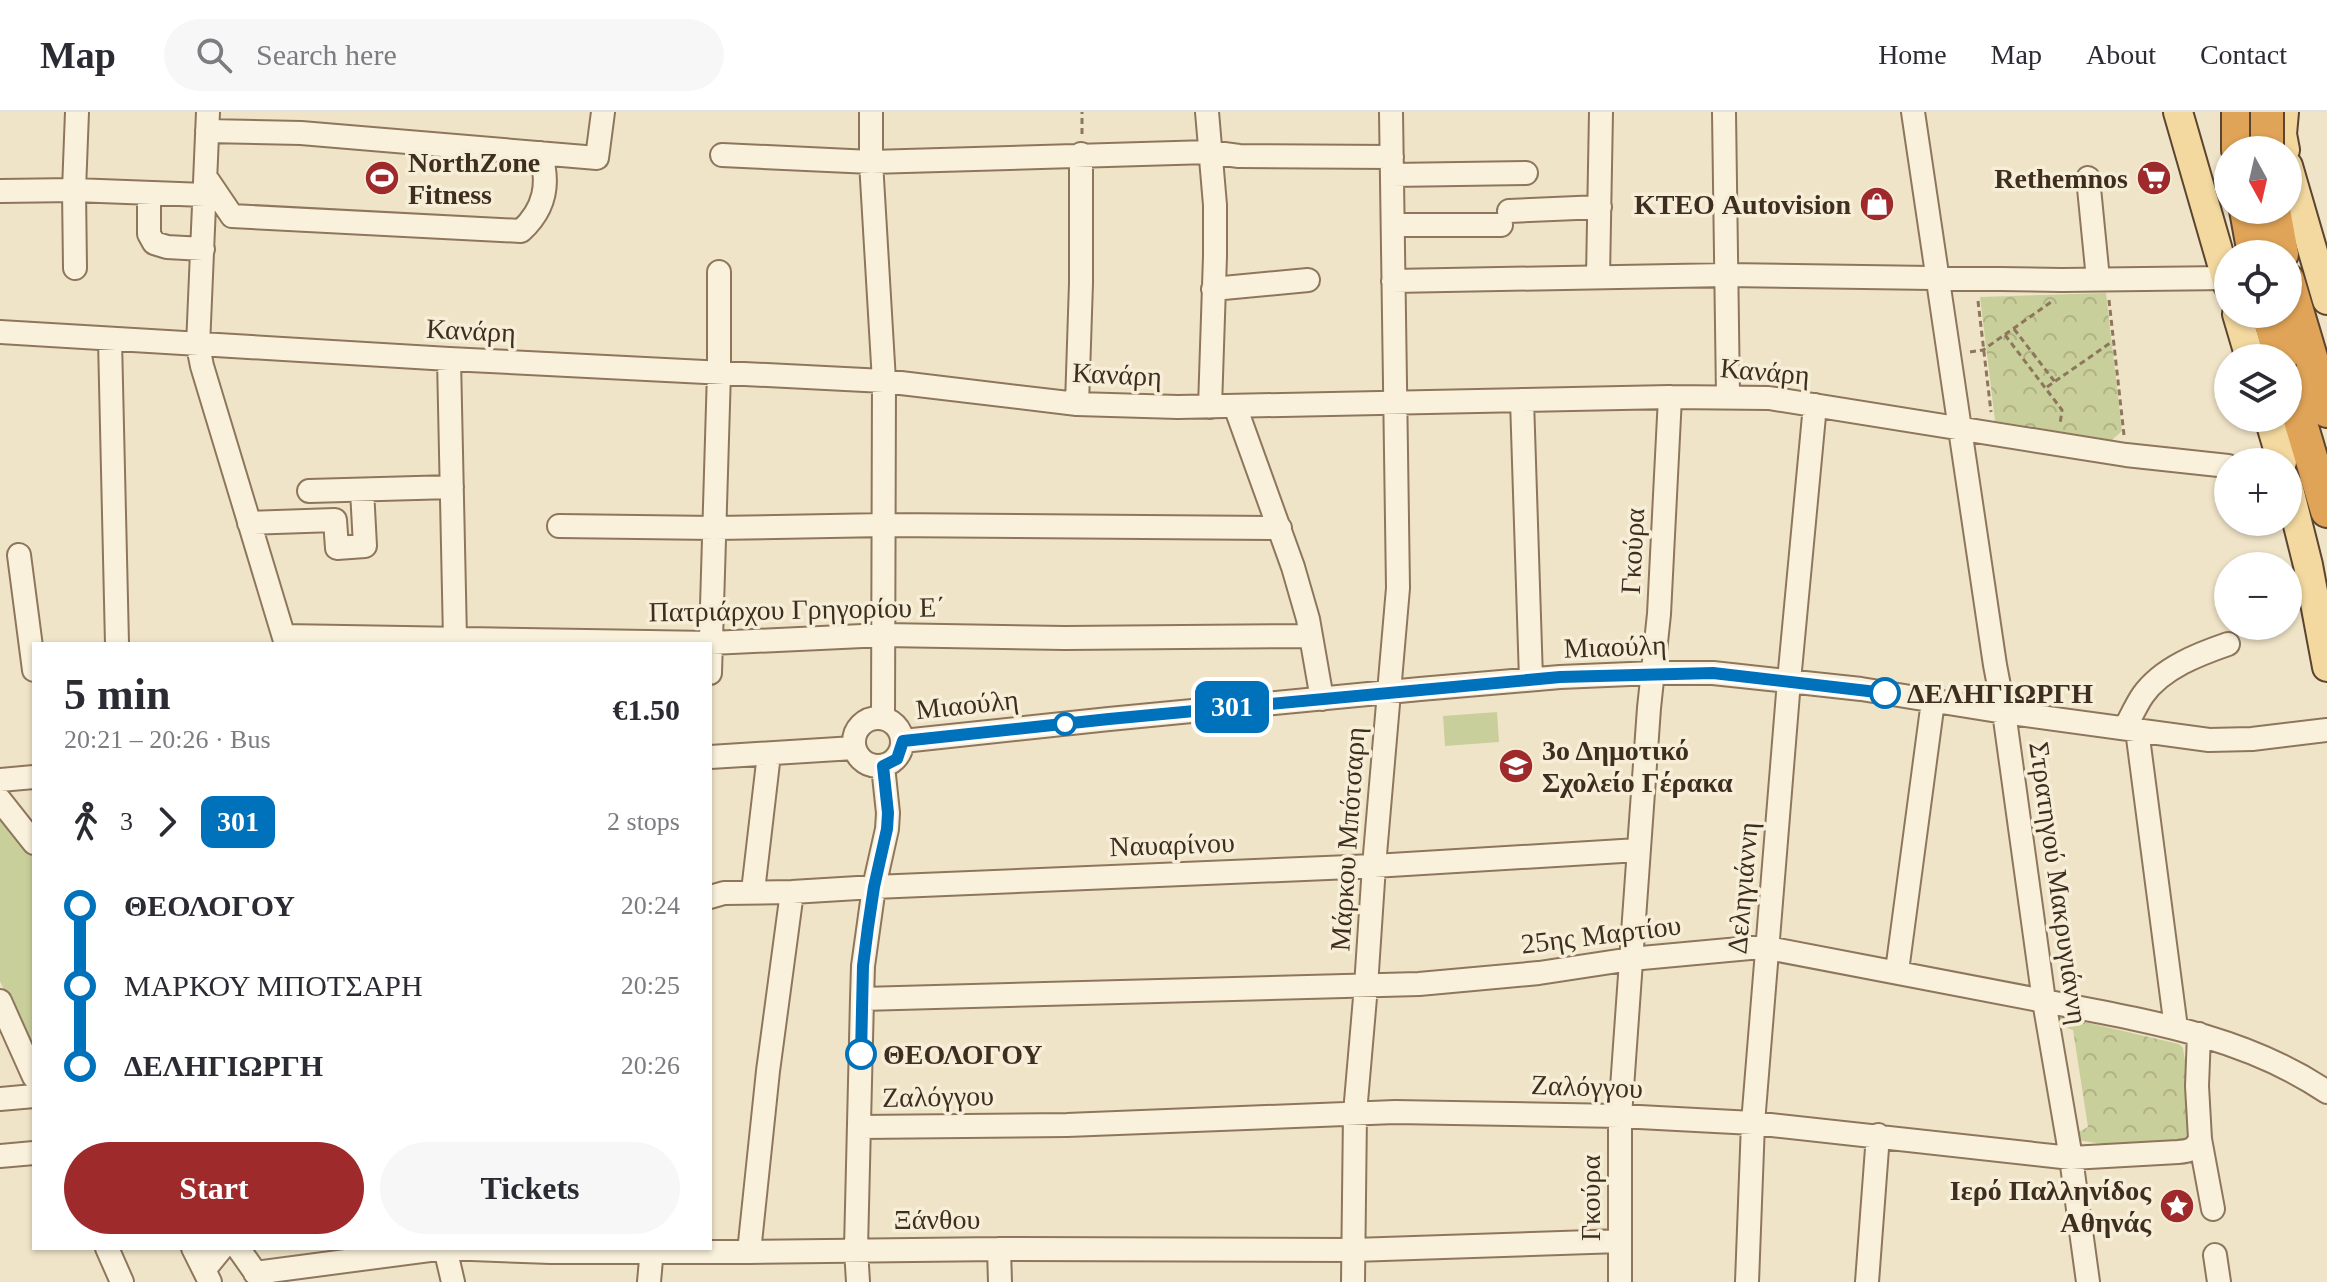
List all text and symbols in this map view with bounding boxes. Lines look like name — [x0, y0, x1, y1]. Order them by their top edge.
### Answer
search box — [164, 19, 724, 91]
icon: search — [192, 33, 236, 77]
text: Map — [40, 34, 116, 76]
text: Search here — [256, 38, 397, 71]
text: Home — [1878, 39, 1947, 70]
text: Map — [1991, 39, 2042, 70]
text: About — [2086, 39, 2156, 70]
text: Contact — [2200, 39, 2287, 70]
north arrow — [2214, 136, 2302, 224]
map controls — [2214, 136, 2302, 640]
place label: NorthZone Fitness — [408, 147, 540, 210]
sports icon: NorthZone Fitness — [363, 159, 401, 197]
supermarket icon: Rethemnos — [2135, 159, 2173, 197]
place label: Rethemnos — [1994, 163, 2128, 194]
shop icon: ΚΤΕΟ Autovision — [1858, 185, 1896, 223]
place label: ΚΤΕΟ Autovision — [1634, 189, 1851, 220]
button: locate — [2214, 240, 2302, 328]
street label: Κανάρη — [425, 313, 517, 348]
button: layers — [2214, 344, 2302, 432]
street label: Κανάρη — [1719, 352, 1811, 391]
street label: Κανάρη — [1071, 357, 1163, 392]
button: + — [2214, 448, 2302, 536]
street label: Γκούρα — [1615, 507, 1650, 595]
button: − — [2214, 552, 2302, 640]
street label: Πατριάρχου Γρηγορίου Ε΄ — [648, 591, 946, 628]
street label: Μιαούλη — [1563, 629, 1667, 664]
text: 5 min — [64, 670, 170, 719]
marker: ΔΕΛΗΓΙΩΡΓΗ — [1870, 678, 1900, 708]
place label: ΔΕΛΗΓΙΩΡΓΗ — [1907, 678, 2093, 709]
line badge: 301 — [1186, 681, 1278, 733]
street label: Μιαούλη — [914, 684, 1020, 725]
text: 301 — [1211, 691, 1253, 722]
text: €1.50 — [613, 693, 680, 726]
unlabelled marker — [1054, 713, 1076, 735]
text: 20:21 – 20:26 · Bus — [64, 725, 271, 754]
street label: Μάρκου Μπότσαρη — [1324, 726, 1371, 952]
place label: 3ο Δημοτικό Σχολείο Γέρακα — [1542, 735, 1733, 798]
street label: Στρατηγού Μακρυγιάννη — [2023, 740, 2094, 1026]
school or university icon: 3ο Δημοτικό Σχολείο Γέρακα — [1497, 747, 1535, 785]
icon: walk — [64, 800, 108, 844]
icon: forward — [145, 800, 189, 844]
text: 301 — [217, 806, 259, 837]
text: 3 — [120, 807, 133, 836]
text: 2 stops — [607, 807, 680, 836]
street label: Δεληγιάννη — [1721, 821, 1764, 955]
street label: Ναυαρίνου — [1109, 827, 1235, 862]
text: ΘΕΟΛΟΓΟΥ — [124, 889, 295, 922]
text: 20:24 — [621, 891, 680, 920]
street label: 25ης Μαρτίου — [1519, 909, 1683, 960]
text: ΜΑΡΚΟΥ ΜΠΟΤΣΑΡΗ — [124, 969, 423, 1002]
text: 20:25 — [621, 971, 680, 1000]
marker: ΘΕΟΛΟΓΟΥ — [846, 1039, 876, 1069]
place label: ΘΕΟΛΟΓΟΥ — [883, 1039, 1043, 1070]
text: ΔΕΛΗΓΙΩΡΓΗ — [124, 1049, 323, 1082]
text: 20:26 — [621, 1051, 680, 1080]
street label: Ζαλόγγου — [1530, 1069, 1643, 1104]
street label: Ζαλόγγου — [882, 1080, 994, 1113]
button: Start — [64, 1142, 364, 1234]
button: Tickets — [380, 1142, 680, 1234]
street label: Γκούρα — [1575, 1155, 1606, 1241]
place label: Ιερό Παλληνίδος Αθηνάς — [1950, 1175, 2152, 1238]
place icon: Ιερό Παλληνίδος Αθηνάς — [2158, 1187, 2196, 1225]
street label: Ξάνθου — [894, 1204, 980, 1235]

